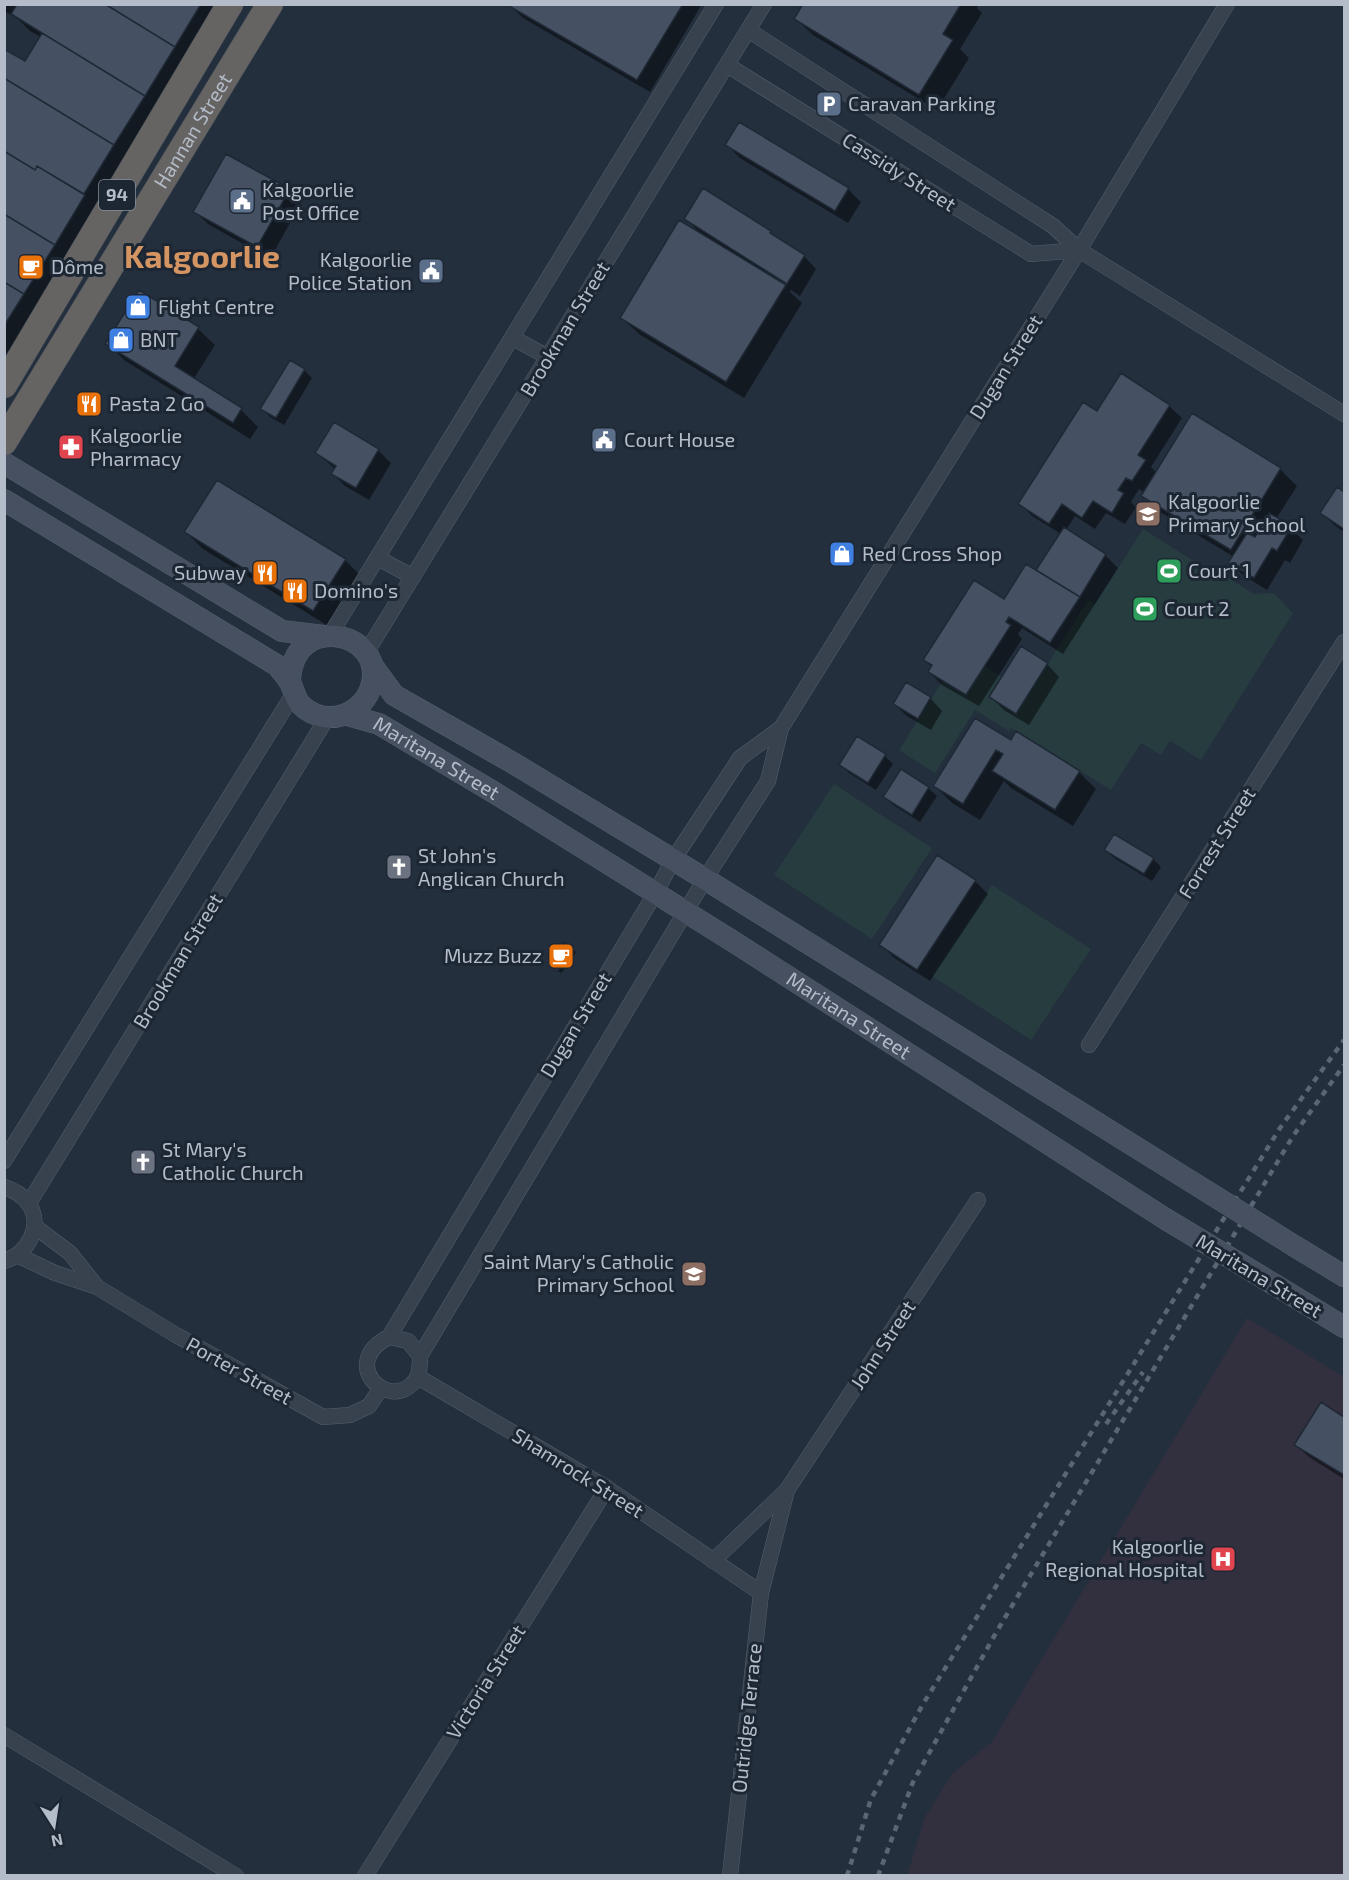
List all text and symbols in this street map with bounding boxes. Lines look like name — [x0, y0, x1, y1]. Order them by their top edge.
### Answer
street label: Hannan Street — [148, 68, 236, 192]
parking icon: Caravan Parking — [814, 89, 844, 119]
place label: Caravan Parking — [848, 91, 996, 115]
street label: Cassidy Street — [838, 127, 961, 216]
place label: Kalgoorlie Post Office — [262, 177, 360, 224]
road number: 94 — [99, 180, 135, 210]
public building icon: Kalgoorlie Post Office — [227, 186, 257, 216]
district label: Kalgoorlie — [124, 236, 280, 274]
place label: Kalgoorlie Police Station — [288, 247, 412, 294]
cafe icon: Dôme — [16, 252, 46, 282]
place label: Dôme — [51, 254, 104, 278]
public building icon: Kalgoorlie Police Station — [416, 256, 446, 286]
street label: Brookman Street — [514, 256, 614, 400]
shop icon: Flight Centre — [123, 292, 153, 322]
place label: Flight Centre — [158, 294, 274, 318]
street label: Dugan Street — [964, 310, 1047, 423]
shop icon: BNT — [106, 325, 136, 355]
place label: BNT — [140, 327, 178, 351]
restaurant icon: Pasta 2 Go — [74, 389, 104, 419]
place label: Pasta 2 Go — [109, 391, 205, 415]
place label: Kalgoorlie Pharmacy — [90, 423, 182, 470]
public building icon: Court House — [589, 425, 619, 455]
place label: Court House — [624, 427, 735, 451]
pharmacy icon: Kalgoorlie Pharmacy — [56, 432, 86, 462]
place label: Kalgoorlie Primary School — [1168, 489, 1305, 536]
school or university icon: Kalgoorlie Primary School — [1133, 499, 1163, 529]
shop icon: Red Cross Shop — [827, 539, 857, 569]
place label: Red Cross Shop — [862, 541, 1002, 565]
sports icon: Court 1 — [1154, 556, 1184, 586]
restaurant icon: Subway — [250, 558, 280, 588]
place label: Court 1 — [1188, 558, 1250, 582]
place label: Subway — [174, 560, 246, 584]
restaurant icon: Domino's — [280, 576, 310, 606]
place label: Domino's — [314, 578, 398, 602]
sports icon: Court 2 — [1130, 594, 1160, 624]
place label: Court 2 — [1164, 596, 1230, 620]
street label: Maritana Street — [369, 710, 505, 804]
street label: Forrest Street — [1173, 782, 1260, 902]
place label: St John's Anglican Church — [418, 843, 565, 890]
church icon: St John's Anglican Church — [384, 852, 414, 882]
street label: Brookman Street — [127, 888, 227, 1032]
cafe icon: Muzz Buzz — [546, 941, 576, 971]
place label: Muzz Buzz — [444, 943, 542, 967]
street label: Maritana Street — [783, 966, 916, 1064]
street label: Dugan Street — [534, 967, 616, 1081]
place label: St Mary's Catholic Church — [162, 1137, 304, 1184]
church icon: St Mary's Catholic Church — [128, 1147, 158, 1177]
street label: Maritana Street — [1192, 1228, 1327, 1322]
place label: Saint Mary's Catholic Primary School — [484, 1249, 674, 1296]
school or university icon: Saint Mary's Catholic Primary School — [679, 1259, 709, 1289]
street label: John Street — [844, 1295, 920, 1394]
street label: Porter Street — [182, 1331, 297, 1409]
street label: Shamrock Street — [508, 1422, 649, 1522]
place label: Kalgoorlie Regional Hospital — [1045, 1534, 1204, 1581]
hospital icon: Kalgoorlie Regional Hospital — [1208, 1544, 1238, 1574]
street label: Victoria Street — [441, 1620, 530, 1743]
street label: Outridge Terrace — [726, 1642, 766, 1794]
north arrow — [24, 1796, 84, 1856]
text: N — [50, 1831, 65, 1852]

